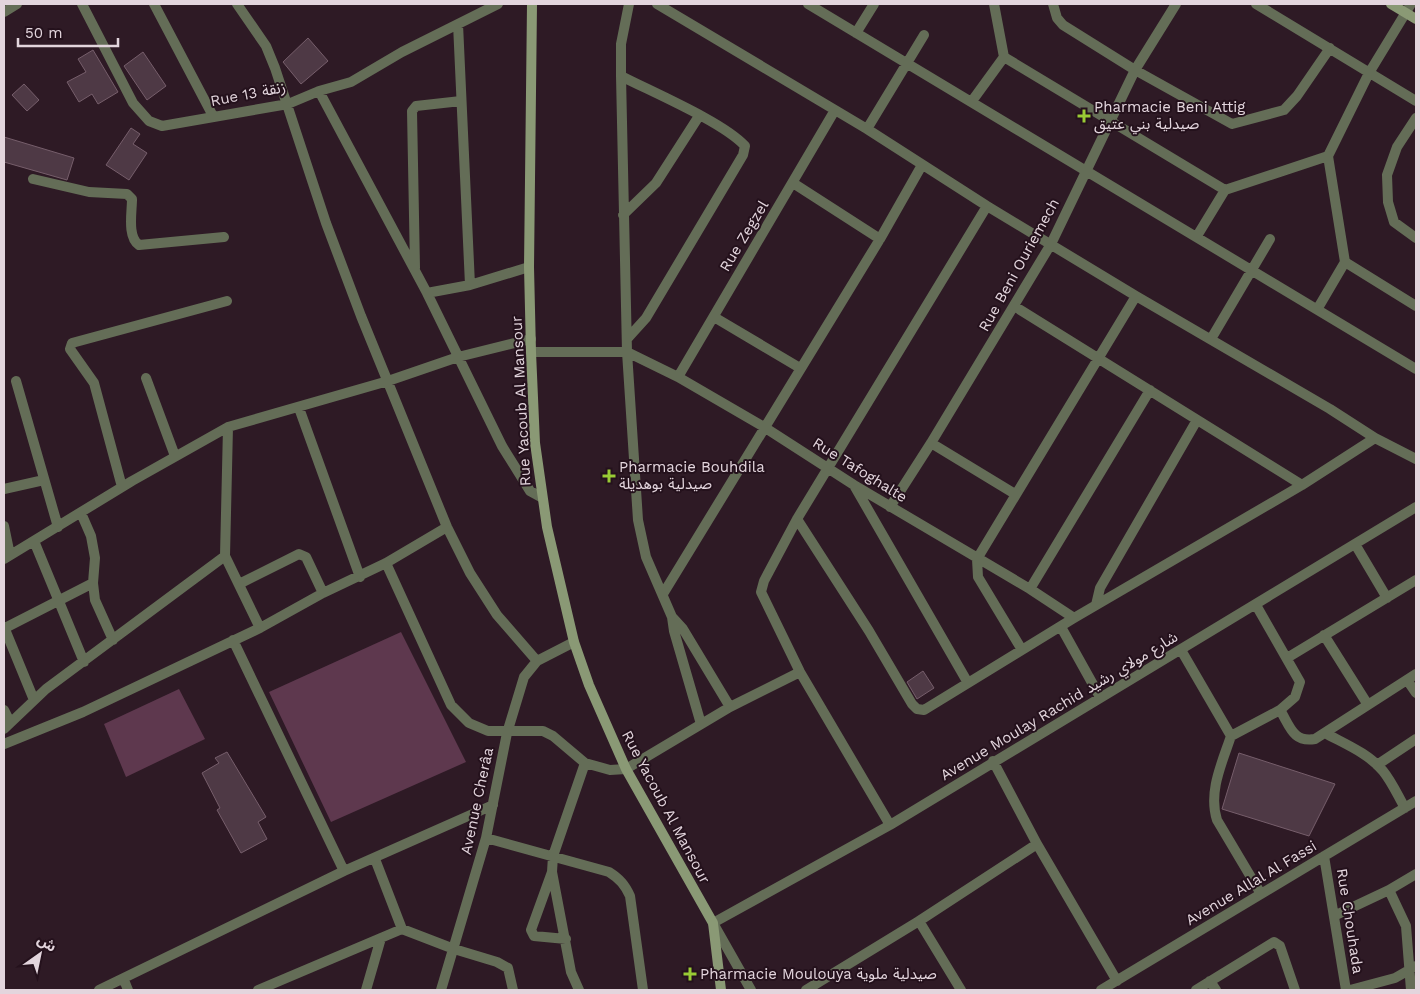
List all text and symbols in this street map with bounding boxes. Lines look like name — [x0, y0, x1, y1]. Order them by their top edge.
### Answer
scale bar — [18, 15, 118, 47]
text: 50 m — [25, 24, 62, 42]
street label: Rue 13 زنقة — [209, 78, 287, 110]
place label: Pharmacie Beni Attig صيدلية بني عتيق — [1094, 98, 1245, 135]
marker: Pharmacie Beni Attig صيدلية بني عتيق — [1078, 110, 1090, 122]
street label: Rue Beni Ouriemech — [975, 195, 1063, 335]
street label: Rue Zegzel — [716, 197, 772, 275]
street label: Rue Yacoub Al Mansour — [508, 315, 534, 487]
street label: Rue Tafoghalte — [809, 434, 911, 506]
place label: Pharmacie Bouhdila صيدلية بوهديلة — [619, 458, 765, 493]
marker: Pharmacie Bouhdila صيدلية بوهديلة — [603, 470, 615, 482]
street label: Avenue Moulay Rachid شارع مولاي رشيد — [937, 628, 1183, 787]
street label: Rue Yacoub Al Mansour — [618, 728, 714, 886]
street label: Avenue Cherâa — [457, 745, 497, 856]
street label: Avenue Allal Al Fassi — [1182, 837, 1320, 929]
street label: Rue Chouhada — [1333, 867, 1367, 975]
north arrow — [15, 929, 65, 979]
text: ش — [35, 931, 59, 955]
place label: Pharmacie Moulouya صيدلية ملوية — [700, 965, 937, 983]
marker: Pharmacie Moulouya صيدلية ملوية — [684, 968, 696, 980]

